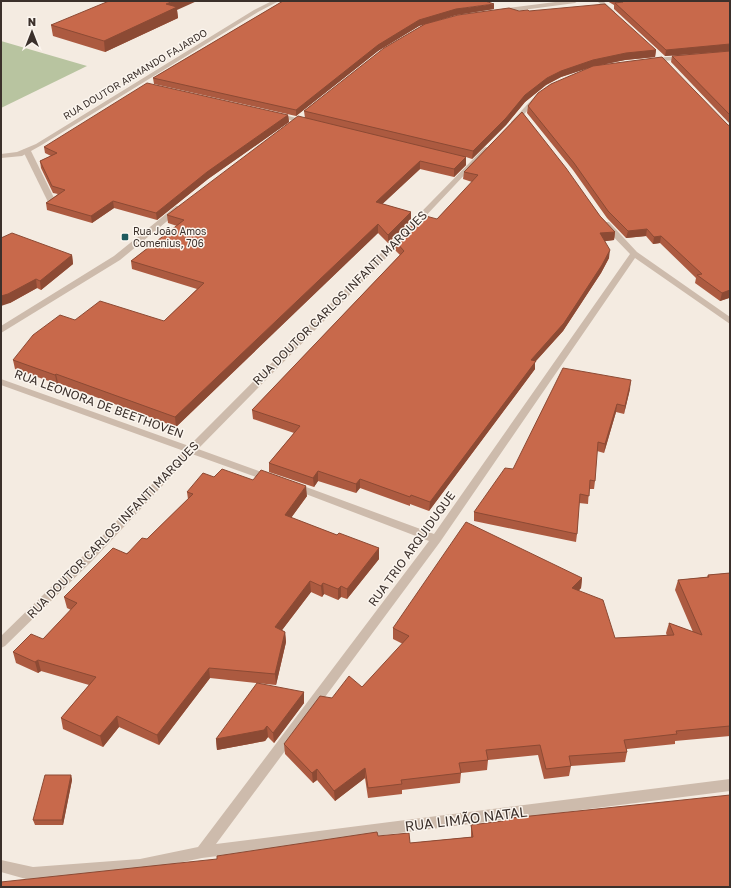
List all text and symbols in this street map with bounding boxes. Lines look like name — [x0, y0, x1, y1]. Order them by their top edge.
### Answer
north arrow — [12, 12, 52, 52]
text: N — [28, 15, 36, 28]
street label: RUA DOUTOR ARMANDO FAJARDO — [61, 26, 209, 122]
street label: RUA DOUTOR CARLOS INFANTI MARQUES — [249, 207, 430, 388]
place label: Rua João Amos Comenius, 706 — [133, 225, 206, 249]
marker: Rua João Amos Comenius, 706 — [120, 232, 130, 242]
street label: RUA LEONORA DE BEETHOVEN — [13, 366, 186, 441]
street label: RUA DOUTOR CARLOS INFANTI MARQUES — [24, 438, 202, 621]
street label: RUA TRIO ARQUIDUQUE — [365, 488, 458, 609]
street label: RUA LIMÃO NATAL — [404, 803, 528, 834]

